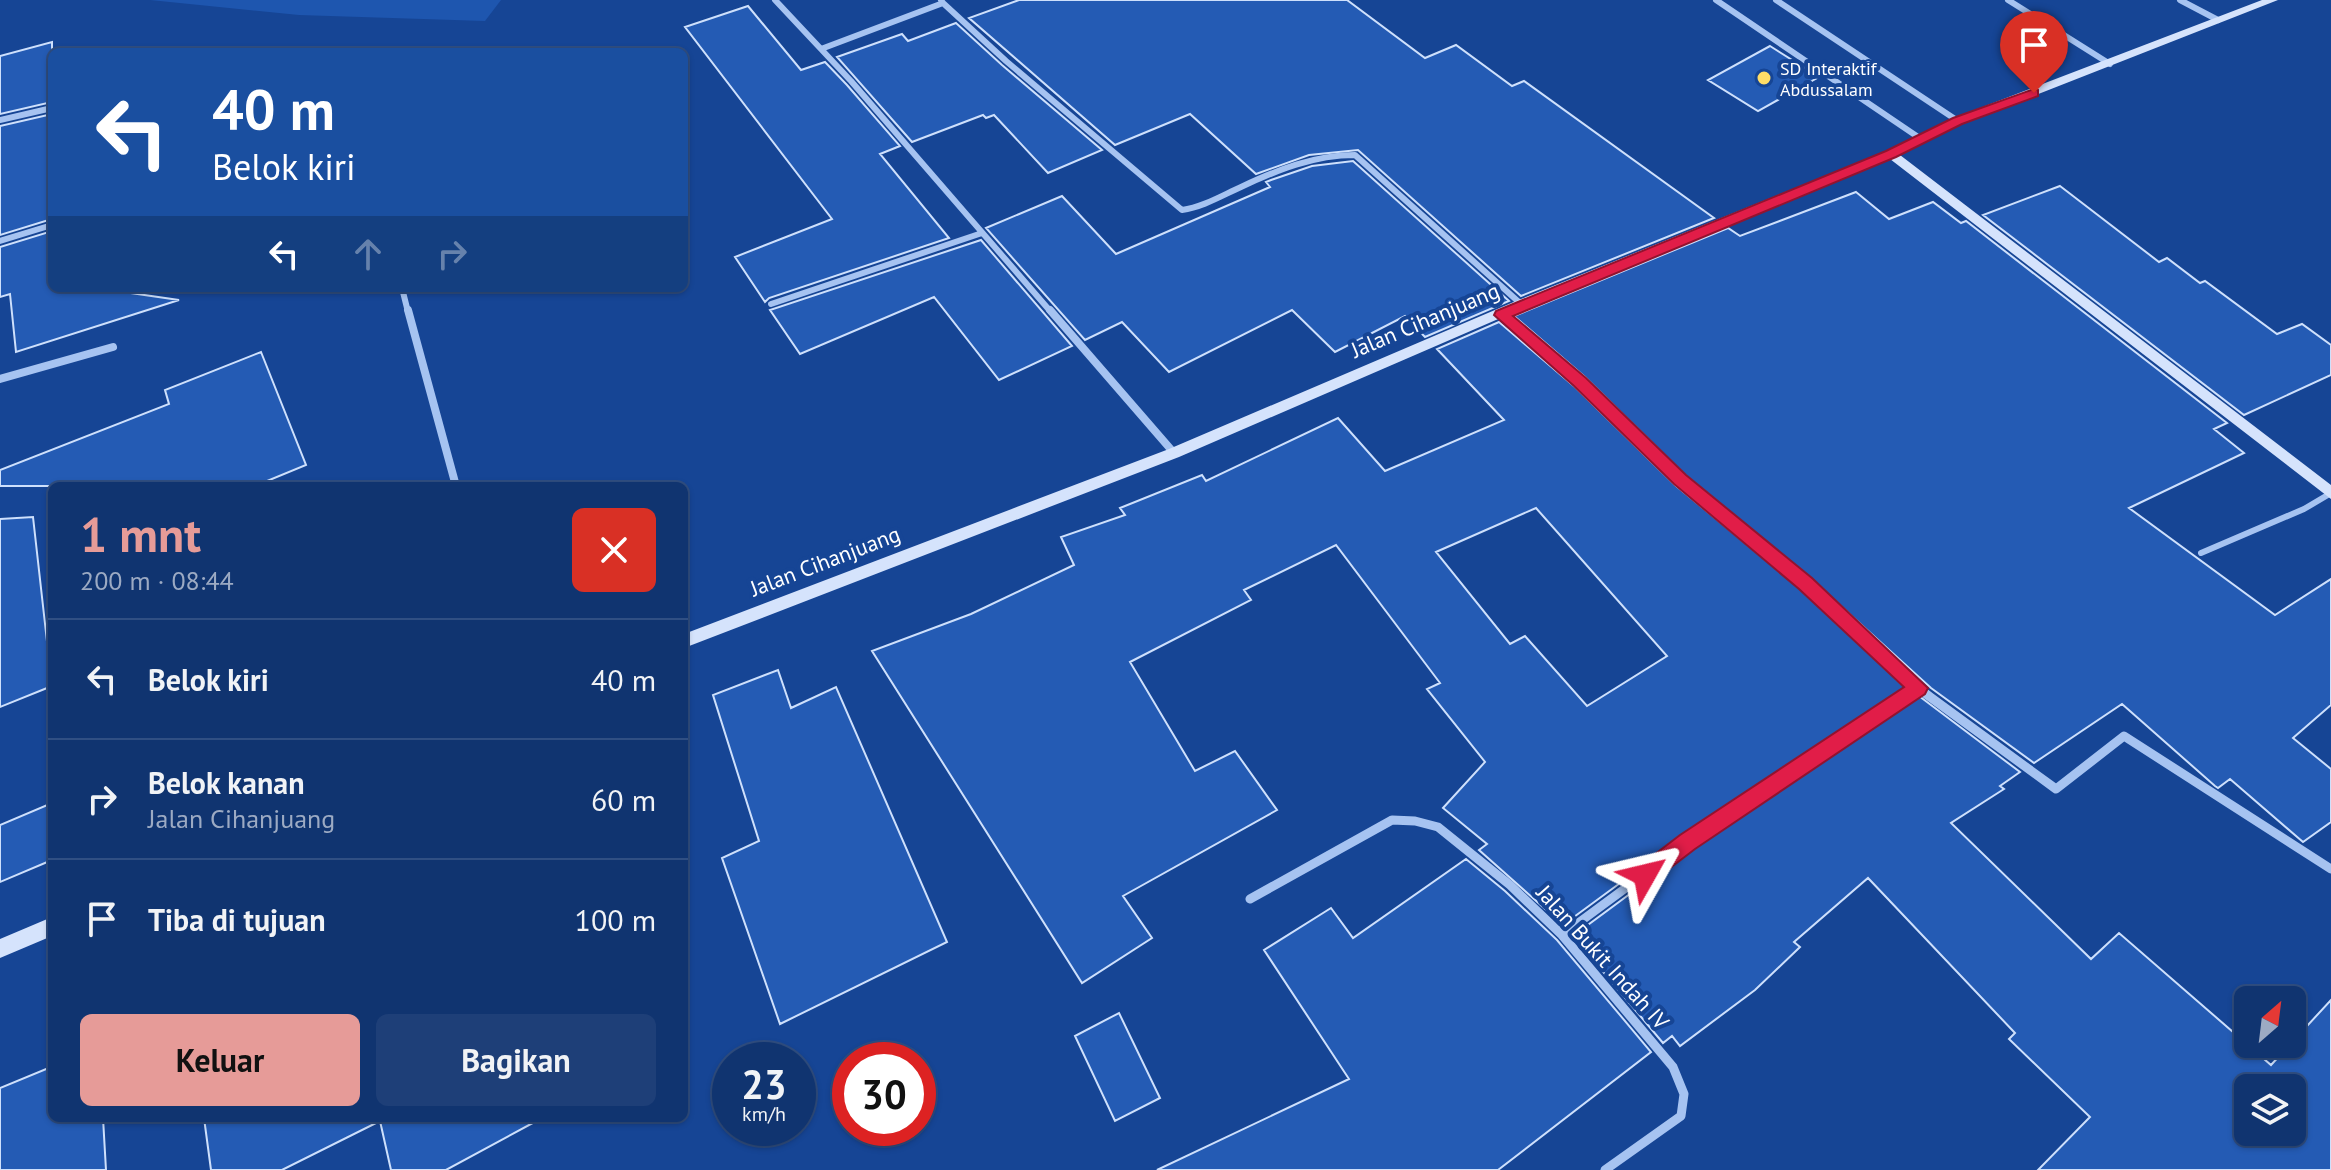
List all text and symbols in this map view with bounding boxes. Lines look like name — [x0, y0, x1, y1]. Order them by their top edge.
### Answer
pin — [2000, 11, 2068, 93]
icon: arrive — [2012, 23, 2056, 67]
place label: SD Interaktif Abdussalam — [1780, 57, 1878, 101]
marker: SD Interaktif Abdussalam — [1755, 69, 1773, 87]
text: 40 m — [212, 73, 335, 145]
icon: left — [80, 80, 184, 184]
text: Belok kiri — [212, 143, 356, 190]
icon: left — [262, 232, 306, 276]
icon: ahead — [346, 232, 390, 276]
icon: right — [430, 232, 474, 276]
street label: Jalan Cihanjuang — [1346, 276, 1503, 364]
text: 1 mnt — [80, 503, 201, 565]
button: close — [572, 508, 656, 592]
street label: Jalan Cihanjuang — [745, 520, 904, 603]
text: 200 m · 08:44 — [80, 564, 234, 597]
icon: left — [80, 657, 124, 701]
text: Belok kiri — [148, 660, 269, 699]
text: 40 m — [591, 660, 656, 699]
text: Belok kanan — [148, 763, 305, 802]
icon: right — [80, 777, 124, 821]
text: 60 m — [591, 780, 656, 819]
text: Jalan Cihanjuang — [148, 802, 335, 835]
position arrow — [1603, 833, 1687, 917]
street label: Jalan Bukit Indah IV — [1530, 878, 1676, 1035]
icon: arrive — [80, 897, 124, 941]
text: Tiba di tujuan — [148, 900, 326, 939]
text: 100 m — [575, 900, 656, 939]
north arrow — [2234, 986, 2306, 1058]
map controls — [2234, 986, 2306, 1146]
button: Keluar — [80, 1014, 360, 1106]
button: Bagikan — [376, 1014, 656, 1106]
speed limit sign: 30 — [832, 1042, 936, 1146]
text: 23 — [741, 1058, 787, 1110]
button: layers — [2234, 1074, 2306, 1146]
text: km/h — [742, 1101, 786, 1127]

